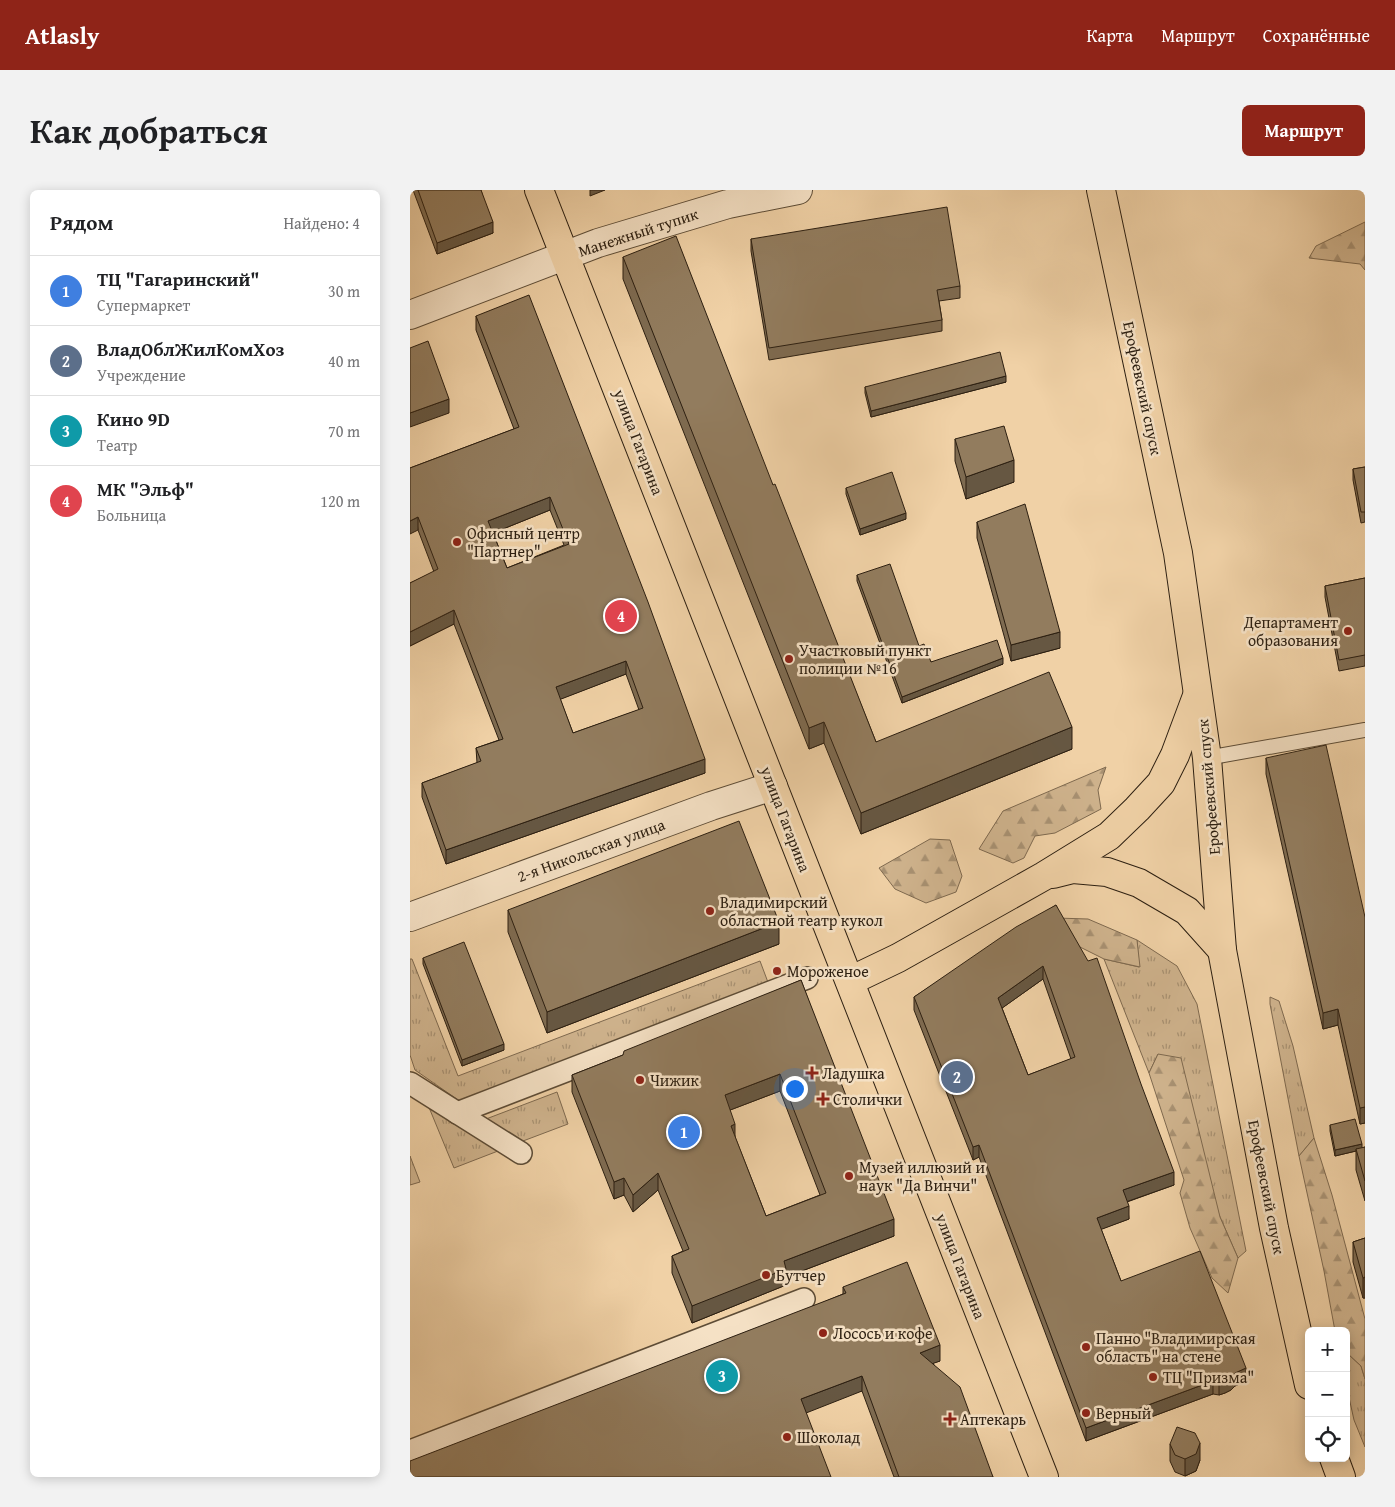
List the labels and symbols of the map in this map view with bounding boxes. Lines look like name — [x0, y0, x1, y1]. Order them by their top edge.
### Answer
street label: Манежный тупик — [575, 201, 702, 263]
street label: Ерофеевский спуск — [1117, 319, 1169, 458]
street label: улица Гагарина — [607, 385, 670, 499]
place label: Офисный центр "Партнер" — [467, 521, 580, 563]
marker: Офисный центр "Партнер" — [451, 536, 463, 548]
pin: 4 — [605, 597, 637, 635]
place label: Департамент образования — [1243, 610, 1338, 652]
marker: Департамент образования — [1342, 625, 1354, 637]
place label: Участковый пункт полиции №16 — [799, 638, 931, 680]
marker: Участковый пункт полиции №16 — [783, 653, 795, 665]
street label: Ерофеевский спуск — [1190, 717, 1226, 856]
street label: улица Гагарина — [754, 762, 817, 876]
street label: 2-я Никольская улица — [514, 812, 669, 888]
place label: Владимирский областной театр кукол — [720, 890, 883, 932]
marker: Владимирский областной театр кукол — [704, 905, 716, 917]
place label: Мороженое — [787, 959, 869, 983]
marker: Мороженое — [771, 965, 783, 977]
pin: 2 — [941, 1058, 973, 1096]
place label: Ладушка — [822, 1061, 885, 1085]
marker: Ладушка — [806, 1067, 818, 1079]
place label: Чижик — [650, 1068, 700, 1092]
marker: Чижик — [634, 1074, 646, 1086]
your location — [782, 1076, 808, 1102]
place label: Столички — [833, 1087, 903, 1111]
marker: Столички — [817, 1093, 829, 1105]
pin: 1 — [668, 1113, 700, 1151]
street label: Ерофеевский спуск — [1242, 1118, 1292, 1257]
place label: Музей иллюзий и наук "Да Винчи" — [859, 1155, 985, 1197]
marker: Музей иллюзий и наук "Да Винчи" — [843, 1170, 855, 1182]
street label: улица Гагарина — [929, 1209, 992, 1323]
place label: Бутчер — [776, 1263, 826, 1287]
marker: Бутчер — [760, 1269, 772, 1281]
place label: Лосось и кофе — [833, 1321, 933, 1345]
place label: Панно "Владимирская область" на стене — [1096, 1326, 1256, 1368]
marker: Лосось и кофе — [817, 1327, 829, 1339]
marker: Панно "Владимирская область" на стене — [1080, 1341, 1092, 1353]
pin: 3 — [706, 1357, 738, 1395]
place label: ТЦ "Призма" — [1163, 1365, 1254, 1389]
marker: ТЦ "Призма" — [1147, 1371, 1159, 1383]
place label: Верный — [1096, 1401, 1152, 1425]
place label: Аптекарь — [960, 1407, 1027, 1431]
marker: Верный — [1080, 1407, 1092, 1419]
marker: Аптекарь — [944, 1413, 956, 1425]
place label: Шоколад — [797, 1425, 861, 1449]
marker: Шоколад — [781, 1431, 793, 1443]

